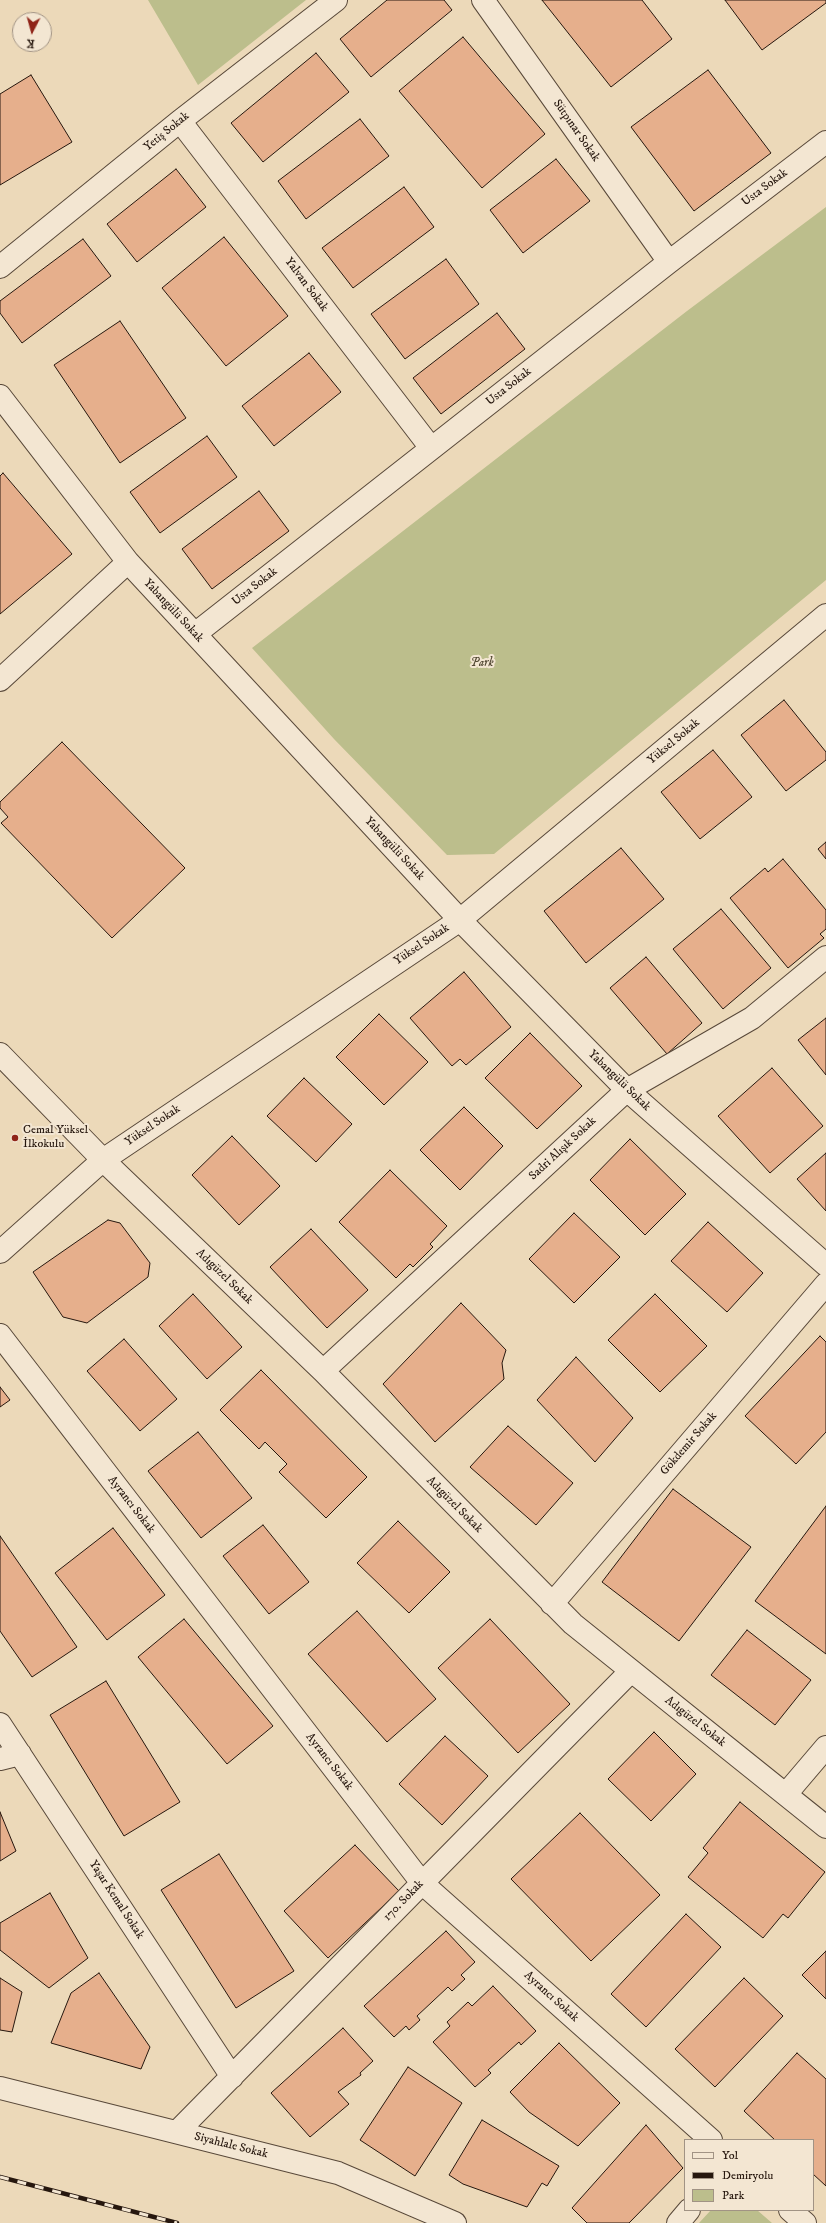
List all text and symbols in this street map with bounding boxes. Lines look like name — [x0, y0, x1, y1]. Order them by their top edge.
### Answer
north arrow — [12, 12, 52, 52]
text: K — [26, 36, 35, 50]
street label: Sütpınar Sokak — [549, 97, 603, 165]
street label: Yetiş Sokak — [141, 109, 193, 155]
street label: Usta Sokak — [739, 166, 791, 210]
street label: Yalvan Sokak — [281, 255, 331, 315]
street label: Usta Sokak — [483, 365, 535, 409]
street label: Usta Sokak — [229, 565, 281, 609]
street label: Yabangülü Sokak — [140, 576, 206, 646]
park label: Park — [471, 657, 493, 671]
street label: Yüksel Sokak — [645, 716, 703, 768]
street label: Yabangülü Sokak — [361, 814, 427, 884]
street label: Yüksel Sokak — [392, 921, 452, 969]
street label: Yabangülü Sokak — [585, 1047, 653, 1115]
street label: Yüksel Sokak — [123, 1102, 183, 1150]
street label: Sadri Alışık Sokak — [526, 1114, 600, 1184]
place label: Cemal Yüksel İlkokulu — [23, 1124, 88, 1152]
marker: Cemal Yüksel İlkokulu — [10, 1133, 20, 1143]
street label: Adıgüzel Sokak — [192, 1246, 256, 1308]
street label: Gökdemir Sokak — [658, 1409, 720, 1479]
street label: Ayrancı Sokak — [104, 1473, 158, 1537]
street label: Adıgüzel Sokak — [423, 1474, 485, 1536]
street label: Adıgüzel Sokak — [661, 1694, 729, 1750]
street label: Ayrancı Sokak — [302, 1730, 356, 1794]
street label: Yaşar Kemal Sokak — [85, 1858, 147, 1942]
street label: 170. Sokak — [381, 1877, 427, 1925]
street label: Ayrancı Sokak — [521, 1969, 581, 2025]
street label: Siyahlale Sokak — [193, 2130, 269, 2162]
legend — [684, 2139, 814, 2211]
text: Yol — [722, 2148, 738, 2163]
text: Demiryolu — [722, 2168, 773, 2183]
text: Park — [722, 2188, 744, 2203]

